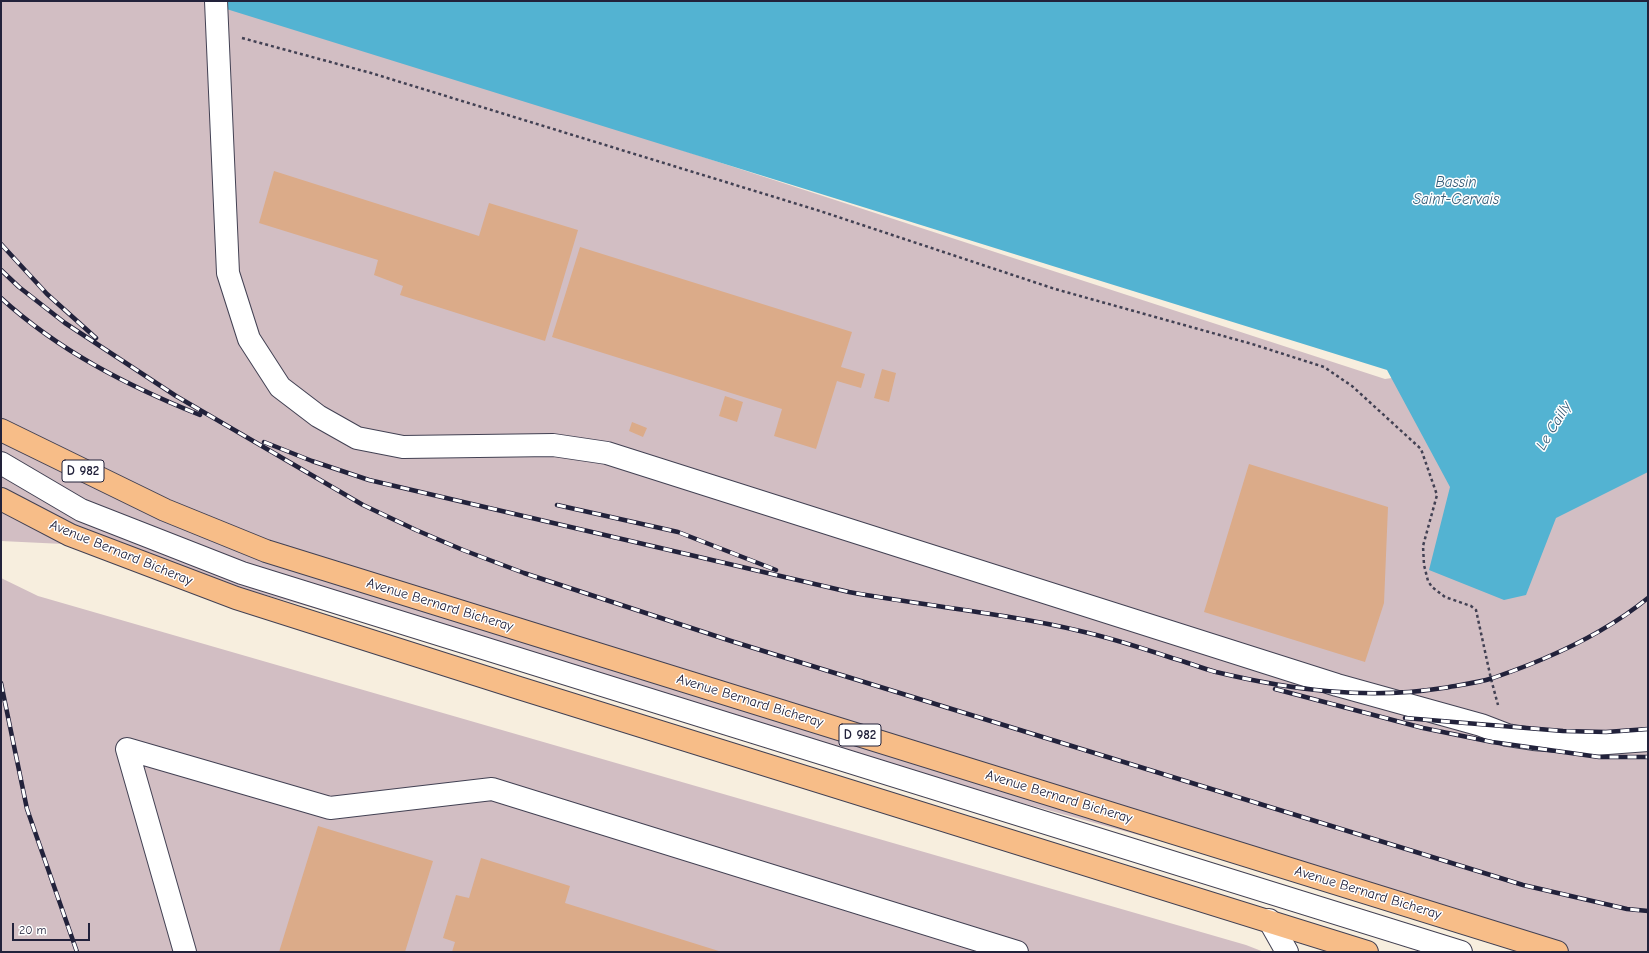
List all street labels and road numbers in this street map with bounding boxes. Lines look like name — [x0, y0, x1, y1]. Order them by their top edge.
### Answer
road number: D 982 — [62, 460, 104, 482]
street label: Avenue Bernard Bicheray — [47, 517, 195, 589]
street label: Avenue Bernard Bicheray — [365, 575, 515, 635]
street label: Avenue Bernard Bicheray — [675, 671, 825, 731]
road number: D 982 — [839, 724, 881, 746]
street label: Avenue Bernard Bicheray — [984, 767, 1134, 827]
street label: Avenue Bernard Bicheray — [1293, 863, 1443, 923]

